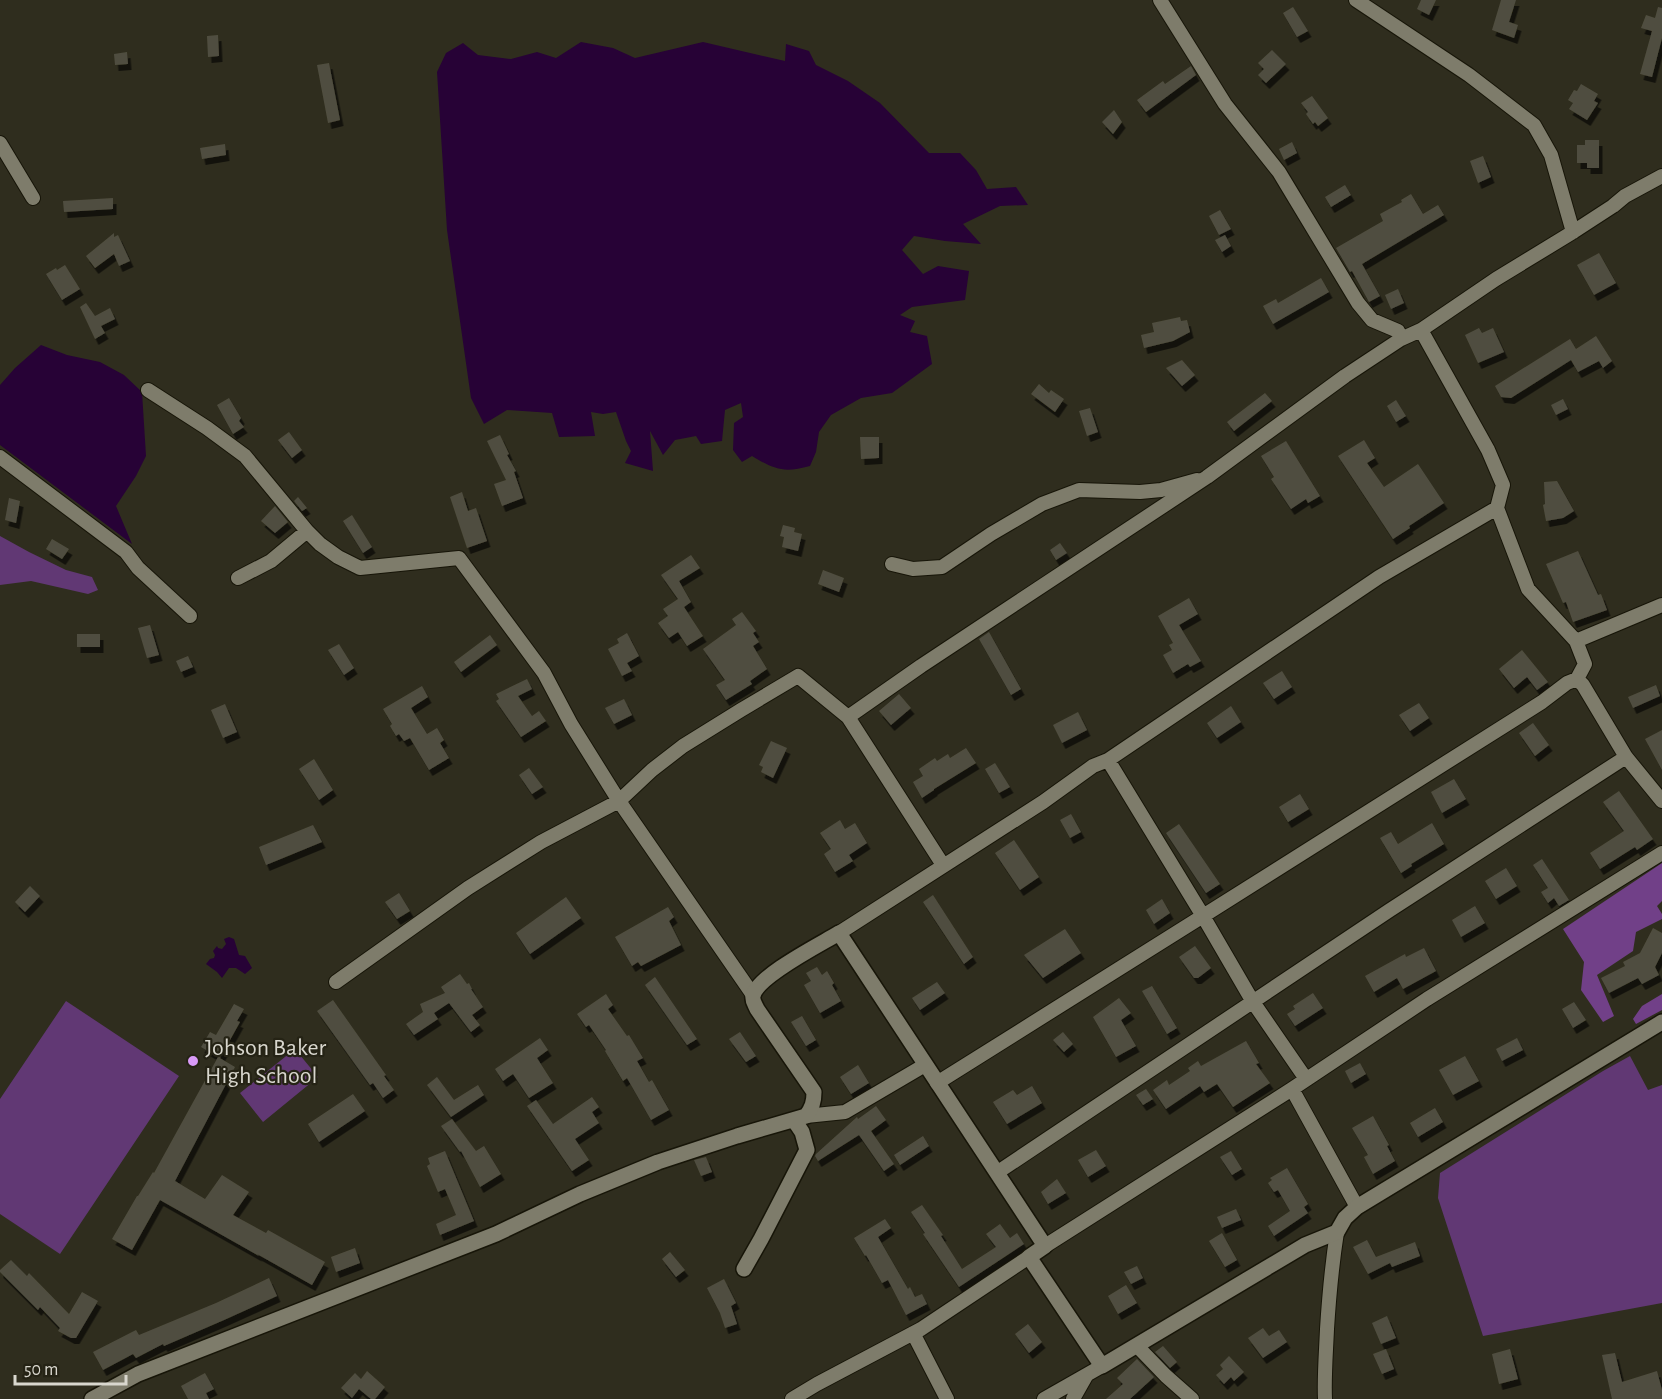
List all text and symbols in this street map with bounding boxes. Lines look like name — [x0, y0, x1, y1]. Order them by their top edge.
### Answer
place label: Johson Baker High School — [205, 1036, 327, 1088]
marker: Johson Baker High School — [186, 1054, 200, 1068]
scale bar — [15, 1348, 126, 1386]
text: 50 m — [24, 1361, 58, 1379]

